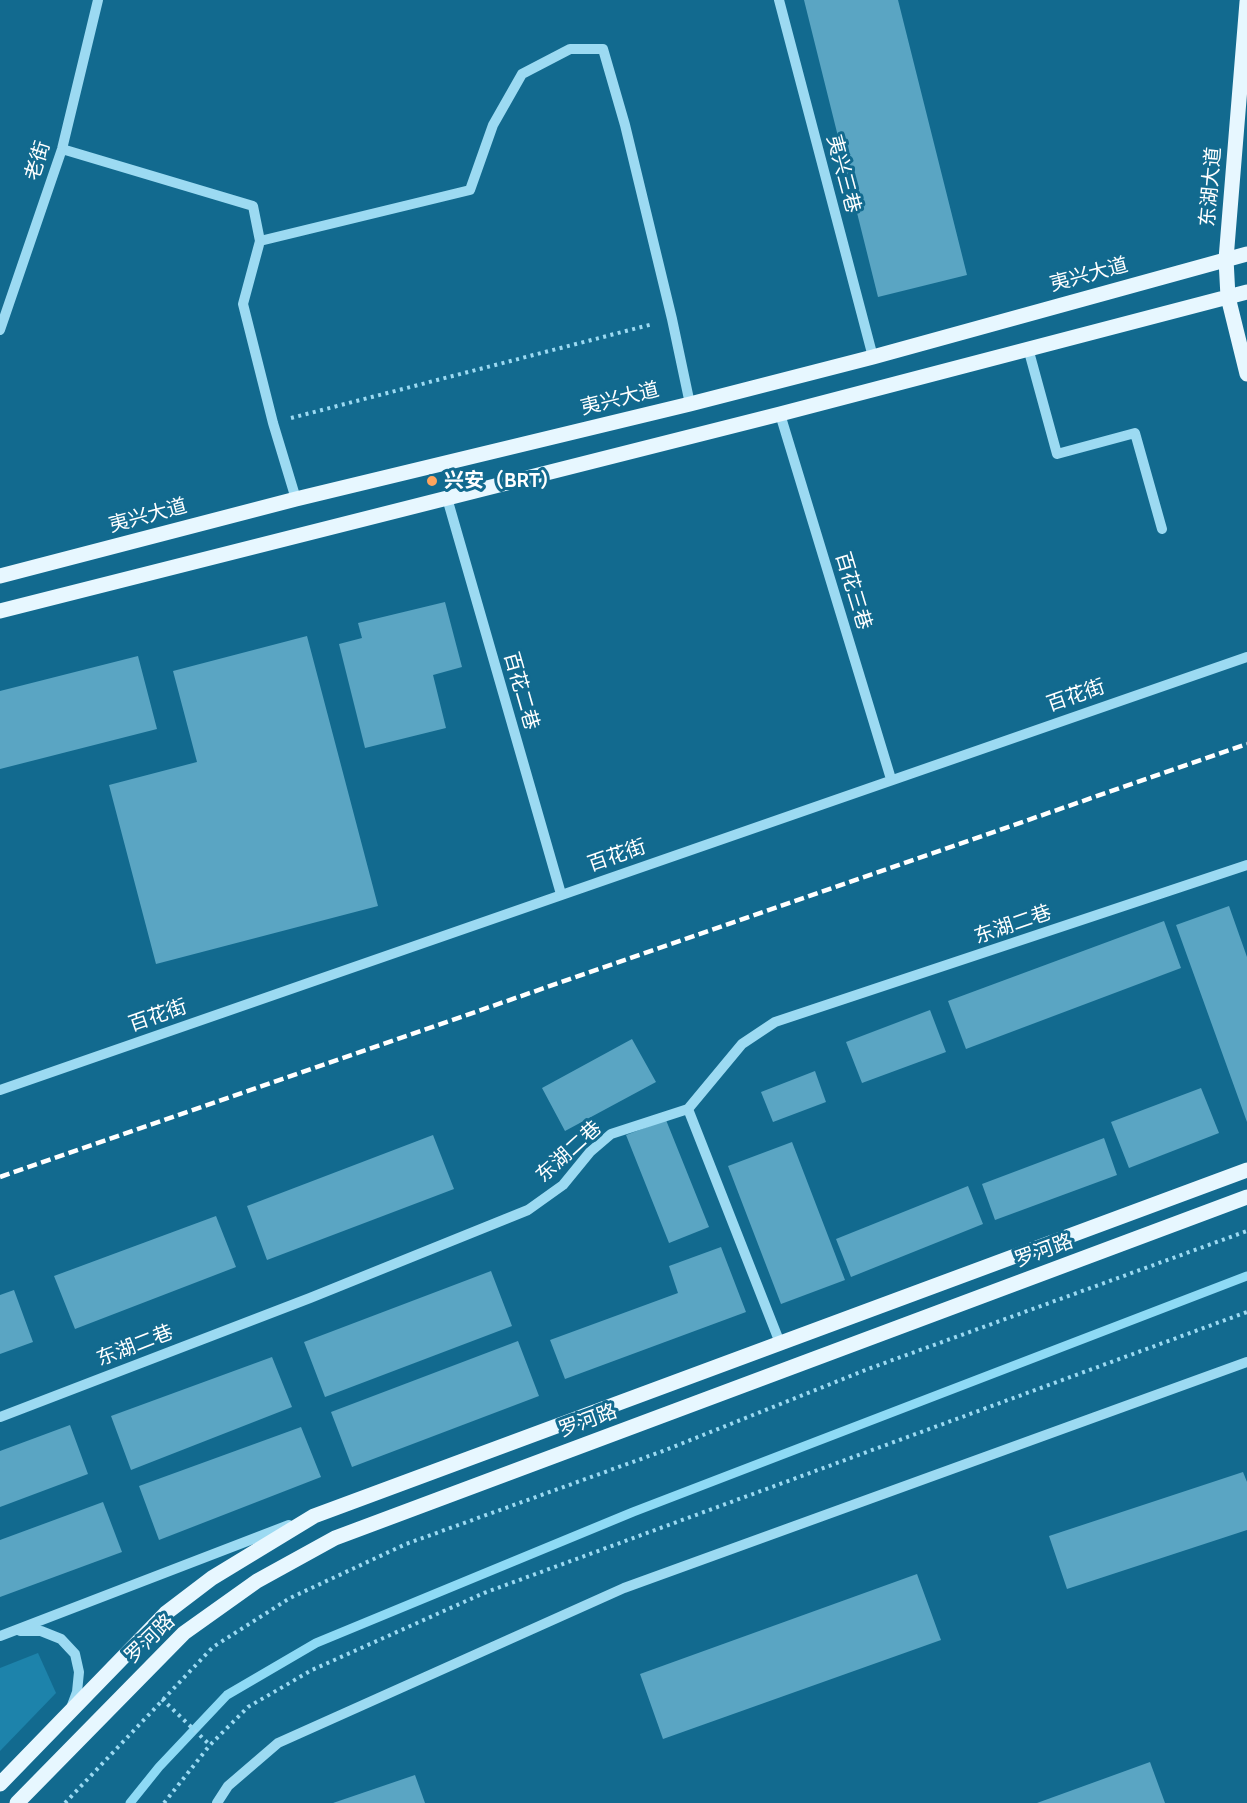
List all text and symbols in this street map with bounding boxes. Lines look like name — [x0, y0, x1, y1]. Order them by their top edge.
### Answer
street label: 夷兴三巷 — [821, 132, 865, 216]
street label: 老街 — [20, 138, 56, 184]
street label: 东湖大道 — [1196, 146, 1226, 228]
street label: 夷兴大道 — [1047, 253, 1131, 297]
street label: 夷兴大道 — [578, 378, 662, 420]
place label: 兴安（BRT） — [444, 469, 560, 493]
marker: 兴安（BRT） — [425, 474, 439, 488]
street label: 夷兴大道 — [106, 494, 190, 538]
street label: 百花三巷 — [830, 549, 876, 633]
street label: 百花二巷 — [498, 649, 544, 733]
street label: 百花街 — [1044, 675, 1108, 717]
street label: 百花街 — [585, 835, 649, 877]
street label: 东湖二巷 — [971, 901, 1055, 949]
street label: 百花街 — [126, 995, 190, 1037]
street label: 东湖二巷 — [531, 1116, 607, 1188]
street label: 罗河路 — [1012, 1229, 1076, 1273]
street label: 东湖二巷 — [93, 1320, 177, 1372]
street label: 罗河路 — [556, 1399, 620, 1443]
street label: 罗河路 — [120, 1610, 180, 1668]

